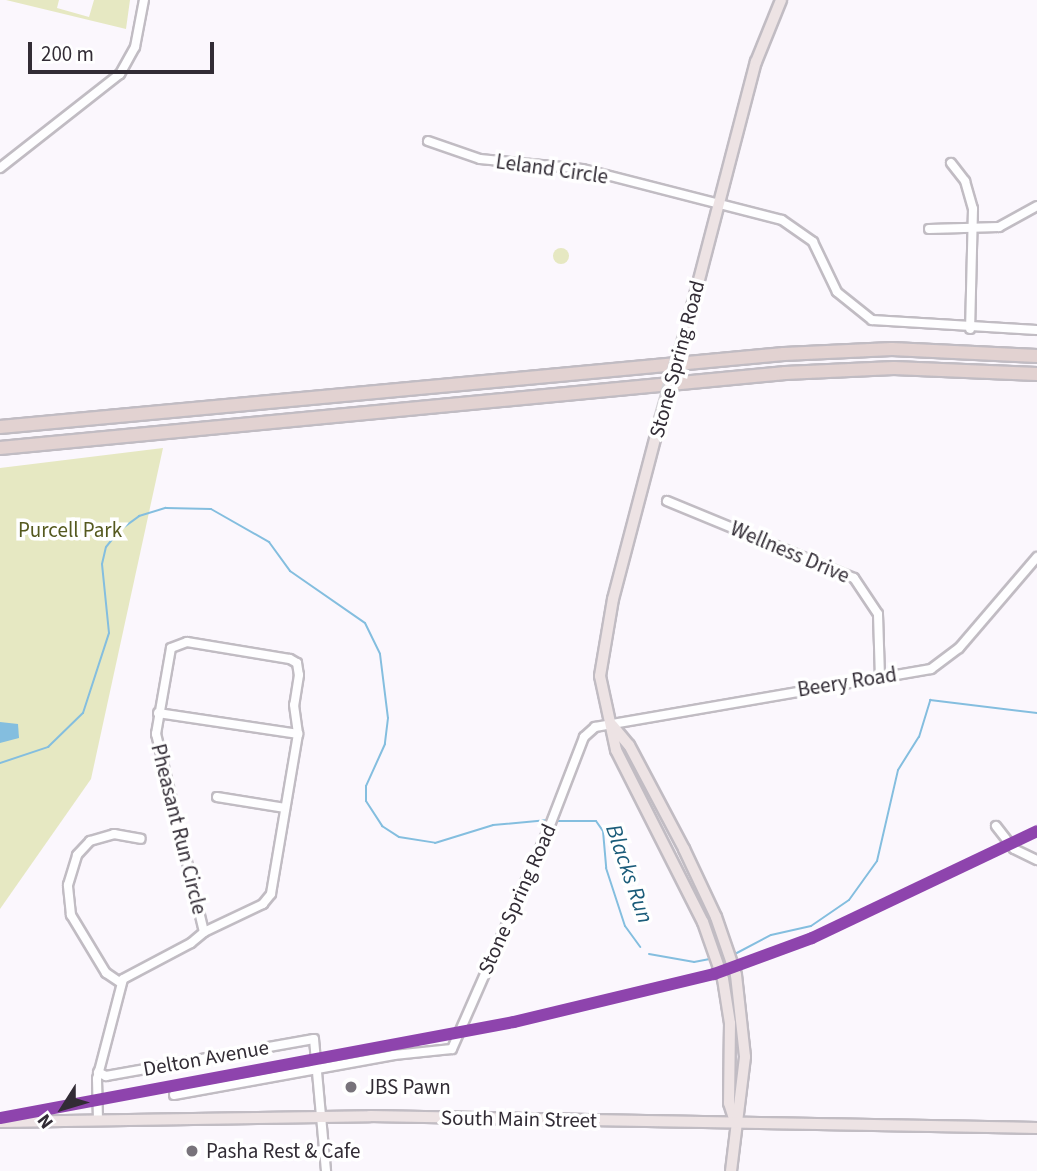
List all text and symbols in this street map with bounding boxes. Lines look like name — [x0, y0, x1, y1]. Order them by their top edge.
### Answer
scale bar — [32, 28, 217, 72]
text: 200 m — [41, 39, 94, 69]
street label: Leland Circle — [494, 149, 610, 189]
street label: Stone Spring Road — [644, 278, 710, 440]
street label: Wellness Drive — [727, 516, 853, 588]
park label: Purcell Park — [18, 517, 122, 543]
street label: Beery Road — [796, 662, 898, 702]
street label: Pheasant Run Circle — [146, 741, 212, 917]
street label: Stone Spring Road — [473, 820, 561, 978]
water label: Blacks Run — [599, 821, 659, 927]
street label: Delton Avenue — [141, 1035, 271, 1081]
north arrow — [28, 1073, 98, 1143]
place label: JBS Pawn — [365, 1074, 451, 1100]
marker: JBS Pawn — [343, 1079, 359, 1095]
street label: South Main Street — [441, 1105, 597, 1133]
text: N — [31, 1108, 60, 1134]
place label: Pasha Rest & Cafe — [206, 1138, 360, 1164]
marker: Pasha Rest & Cafe — [184, 1143, 200, 1159]

